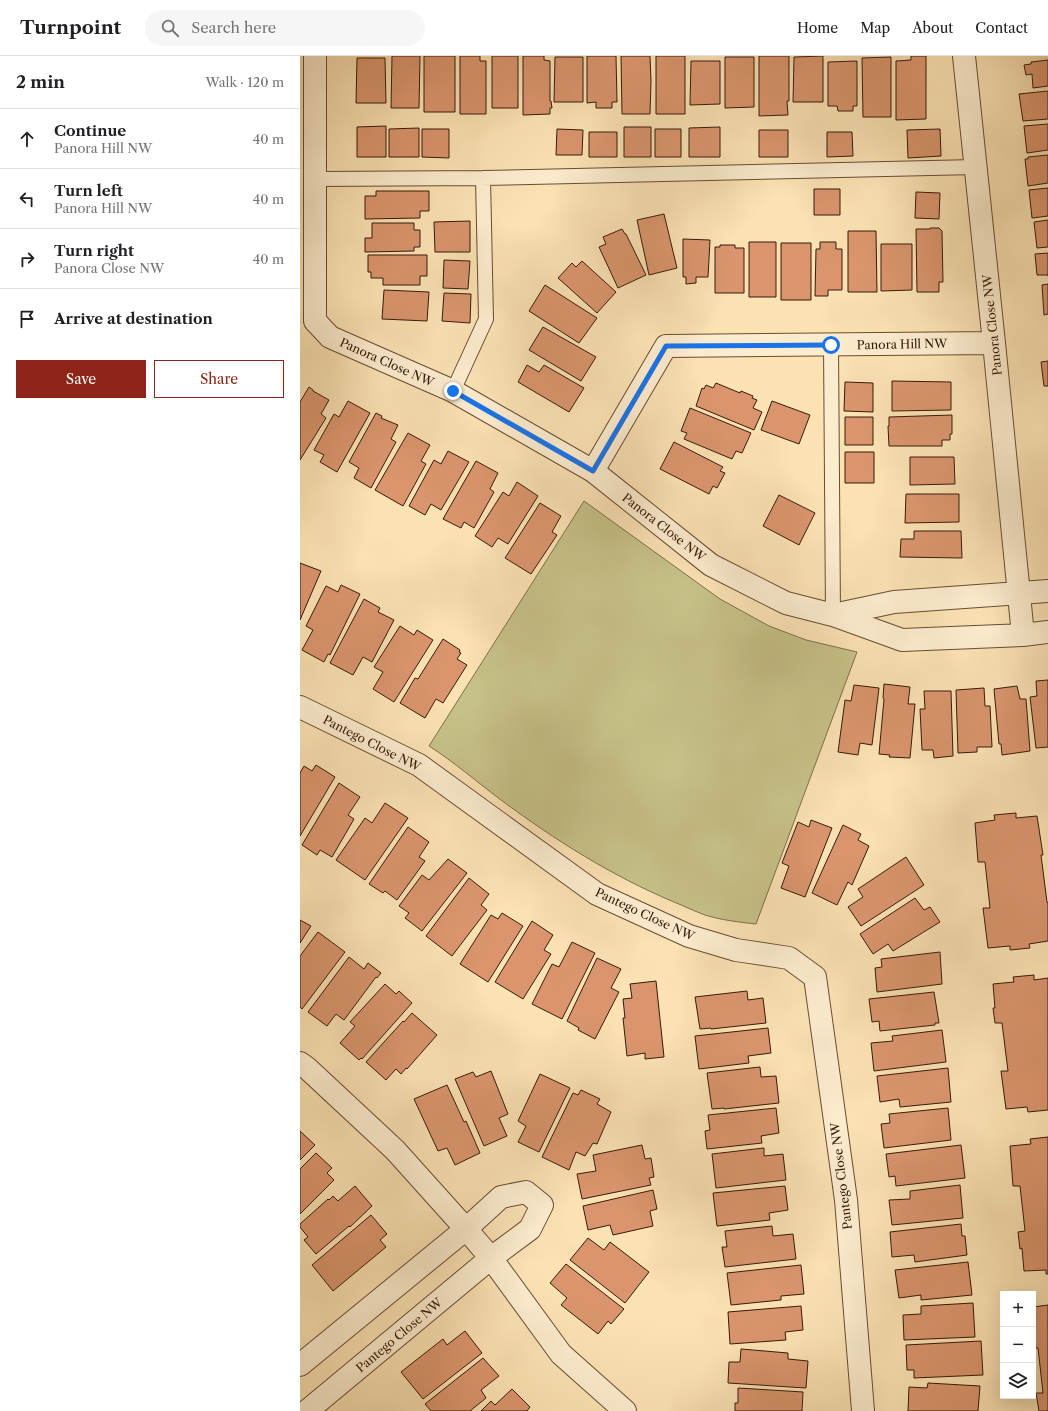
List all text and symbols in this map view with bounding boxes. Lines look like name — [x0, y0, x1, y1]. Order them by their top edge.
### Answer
search box — [145, 10, 425, 46]
text: Turnpoint — [20, 16, 121, 39]
icon: search — [159, 17, 181, 39]
text: Search here — [191, 18, 276, 37]
text: Home — [797, 19, 838, 37]
text: Map — [860, 19, 890, 37]
text: About — [912, 19, 953, 37]
text: Contact — [975, 19, 1028, 37]
text: 2 min — [16, 72, 65, 92]
text: Walk · 120 m — [206, 74, 284, 90]
text: Continue — [54, 121, 126, 140]
icon: ahead — [16, 128, 38, 150]
text: 40 m — [253, 131, 284, 147]
text: Panora Hill NW — [54, 140, 152, 156]
text: Turn left — [54, 181, 123, 200]
icon: left — [16, 188, 38, 210]
text: 40 m — [253, 191, 284, 207]
text: Panora Hill NW — [54, 200, 152, 216]
text: Turn right — [54, 241, 134, 260]
icon: right — [16, 248, 38, 270]
text: 40 m — [253, 251, 284, 267]
text: Panora Close NW — [54, 260, 164, 276]
street label: Panora Close NW — [979, 273, 1005, 376]
icon: arrive — [16, 308, 38, 330]
text: Arrive at destination — [54, 309, 213, 328]
street label: Panora Close NW — [337, 334, 437, 390]
route start — [822, 336, 840, 354]
street label: Panora Hill NW — [857, 336, 948, 352]
button: Save — [16, 360, 146, 398]
button: Share — [154, 360, 284, 398]
route end — [444, 382, 462, 400]
street label: Panora Close NW — [619, 490, 709, 565]
street label: Pantego Close NW — [321, 712, 424, 775]
street label: Pantego Close NW — [593, 884, 698, 944]
street label: Pantego Close NW — [827, 1121, 855, 1230]
map controls — [1000, 1291, 1036, 1399]
button: + — [1000, 1291, 1036, 1327]
street label: Pantego Close NW — [353, 1294, 446, 1375]
button: − — [1000, 1327, 1036, 1363]
button: layers — [1000, 1363, 1036, 1399]

